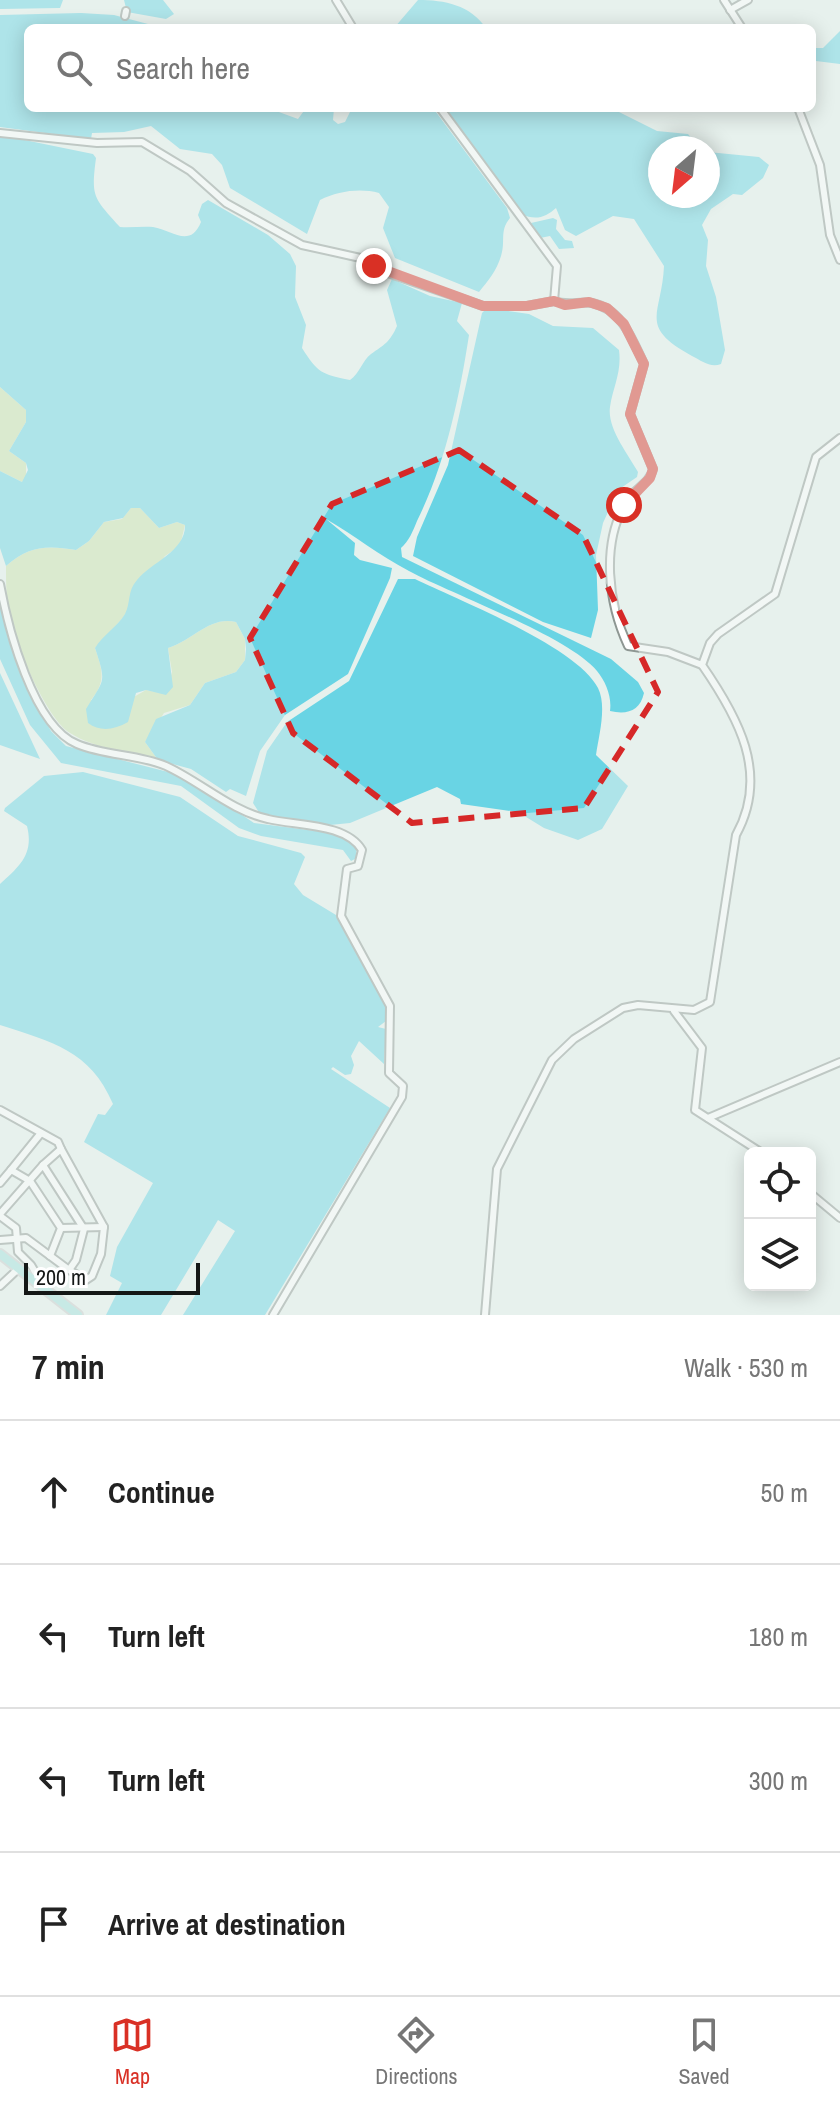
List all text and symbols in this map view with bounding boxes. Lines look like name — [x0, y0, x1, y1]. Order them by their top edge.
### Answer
search box — [24, 24, 816, 112]
icon: search — [52, 46, 96, 90]
text: Search here — [116, 48, 250, 88]
north arrow — [648, 136, 720, 208]
route end — [356, 248, 392, 284]
route start — [606, 487, 642, 523]
map controls — [744, 1147, 816, 1291]
button: locate — [744, 1147, 816, 1219]
button: layers — [744, 1219, 816, 1291]
scale bar — [24, 1259, 200, 1295]
text: 200 m — [36, 1262, 86, 1292]
text: 7 min — [32, 1344, 105, 1390]
text: Walk · 530 m — [684, 1350, 808, 1385]
icon: ahead — [32, 1470, 76, 1514]
text: Continue — [108, 1472, 215, 1512]
text: 50 m — [761, 1475, 808, 1510]
icon: left — [32, 1614, 76, 1658]
text: Turn left — [108, 1616, 205, 1656]
text: 180 m — [749, 1619, 808, 1654]
icon: left — [32, 1758, 76, 1802]
text: Turn left — [108, 1760, 205, 1800]
text: 300 m — [749, 1763, 808, 1798]
icon: arrive — [32, 1902, 76, 1946]
text: Arrive at destination — [108, 1904, 346, 1944]
tab: Map — [110, 2013, 154, 2091]
tab: Directions — [375, 2013, 458, 2091]
tab: Saved — [678, 2013, 730, 2091]

